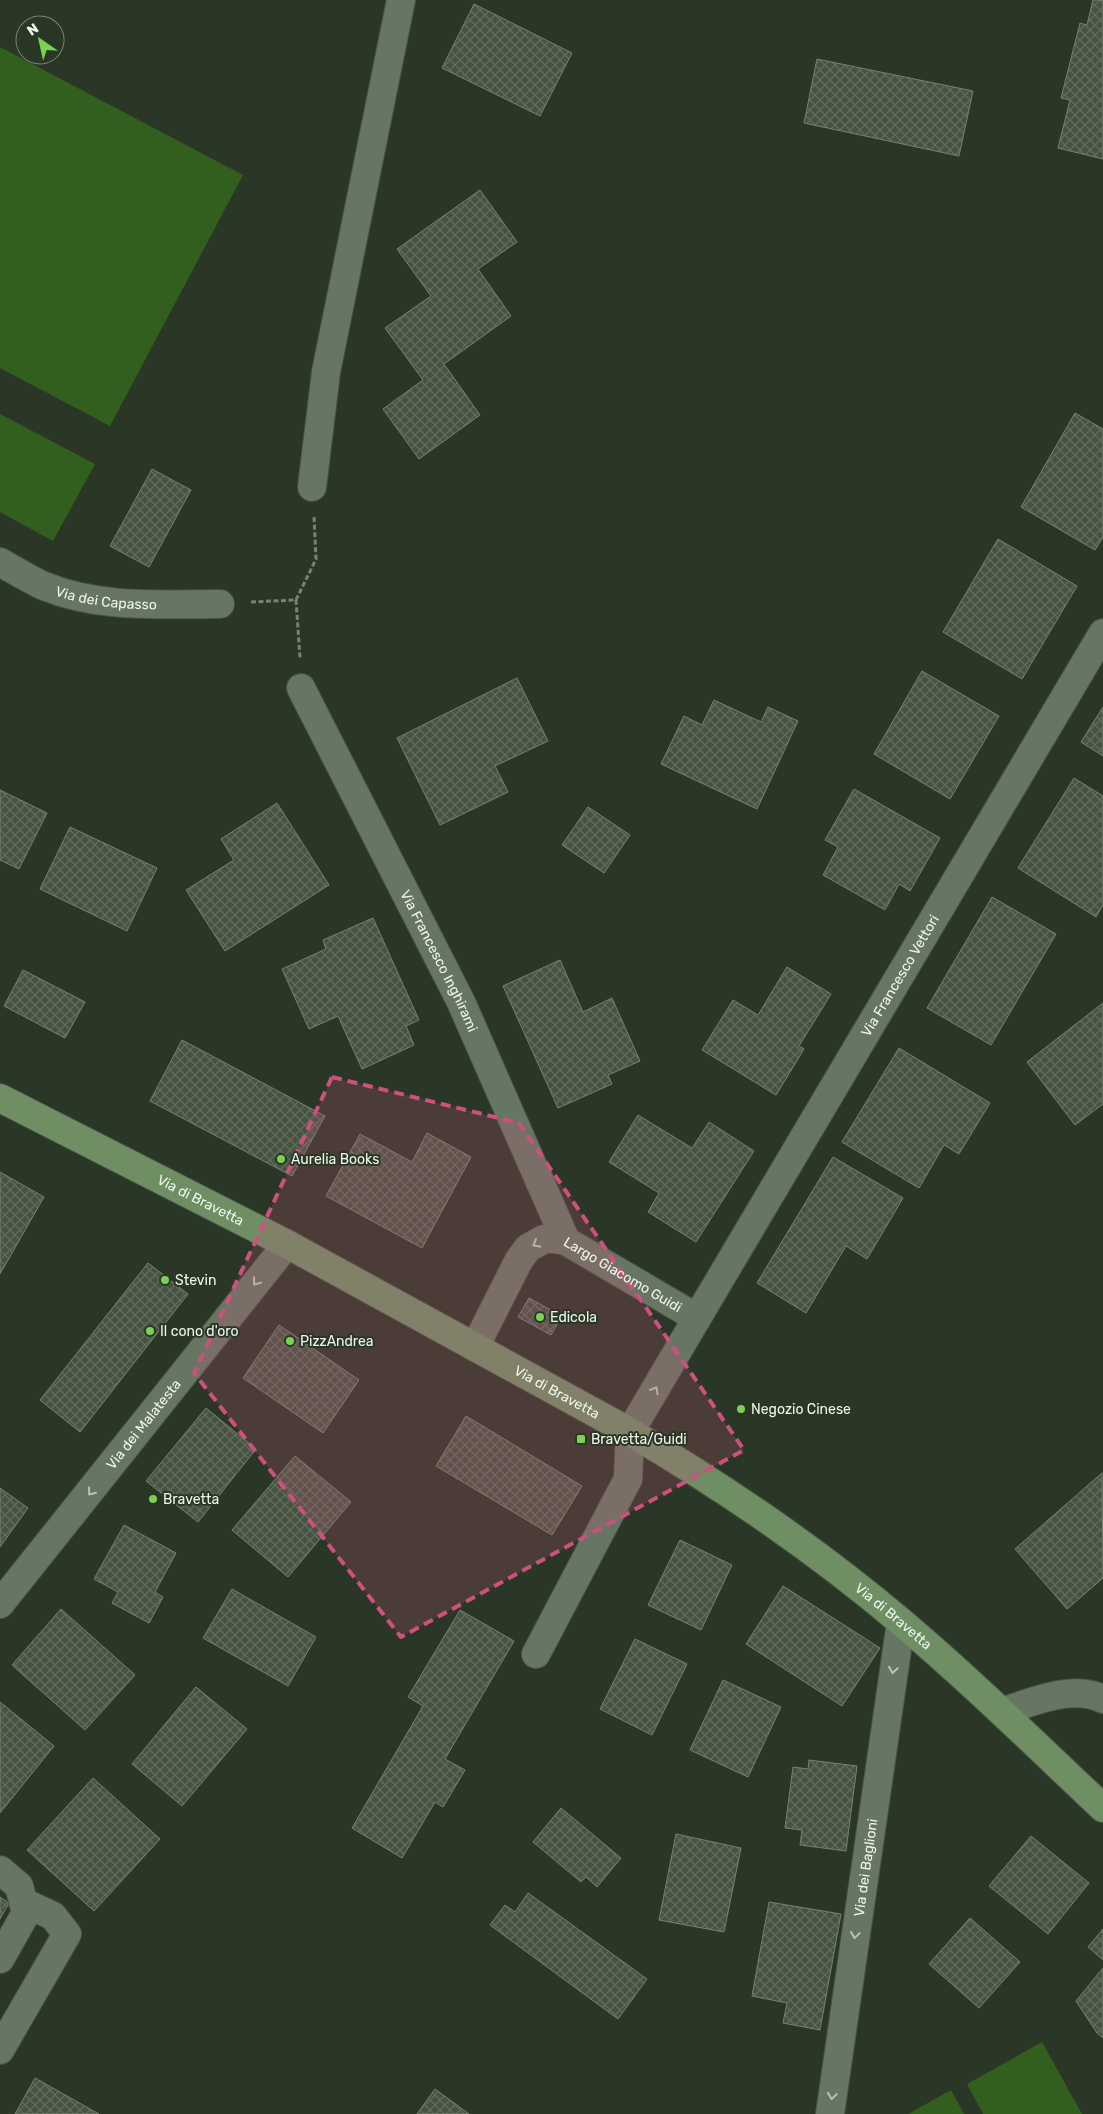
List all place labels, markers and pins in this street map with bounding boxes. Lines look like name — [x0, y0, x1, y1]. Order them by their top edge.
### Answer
place label: Aurelia Books — [291, 1151, 379, 1168]
marker: Aurelia Books — [275, 1153, 287, 1165]
place label: Stevin — [175, 1272, 216, 1289]
marker: Stevin — [159, 1274, 171, 1286]
place label: Edicola — [550, 1309, 597, 1326]
marker: Edicola — [534, 1311, 546, 1323]
place label: Il cono d'oro — [160, 1323, 239, 1340]
marker: Il cono d'oro — [144, 1325, 156, 1337]
place label: PizzAndrea — [300, 1333, 374, 1350]
marker: PizzAndrea — [284, 1335, 296, 1347]
place label: Negozio Cinese — [751, 1401, 851, 1418]
marker: Negozio Cinese — [735, 1403, 747, 1415]
place label: Bravetta/Guidi — [591, 1431, 687, 1448]
marker: Bravetta/Guidi — [575, 1433, 587, 1445]
place label: Bravetta — [163, 1491, 219, 1508]
marker: Bravetta — [147, 1493, 159, 1505]

